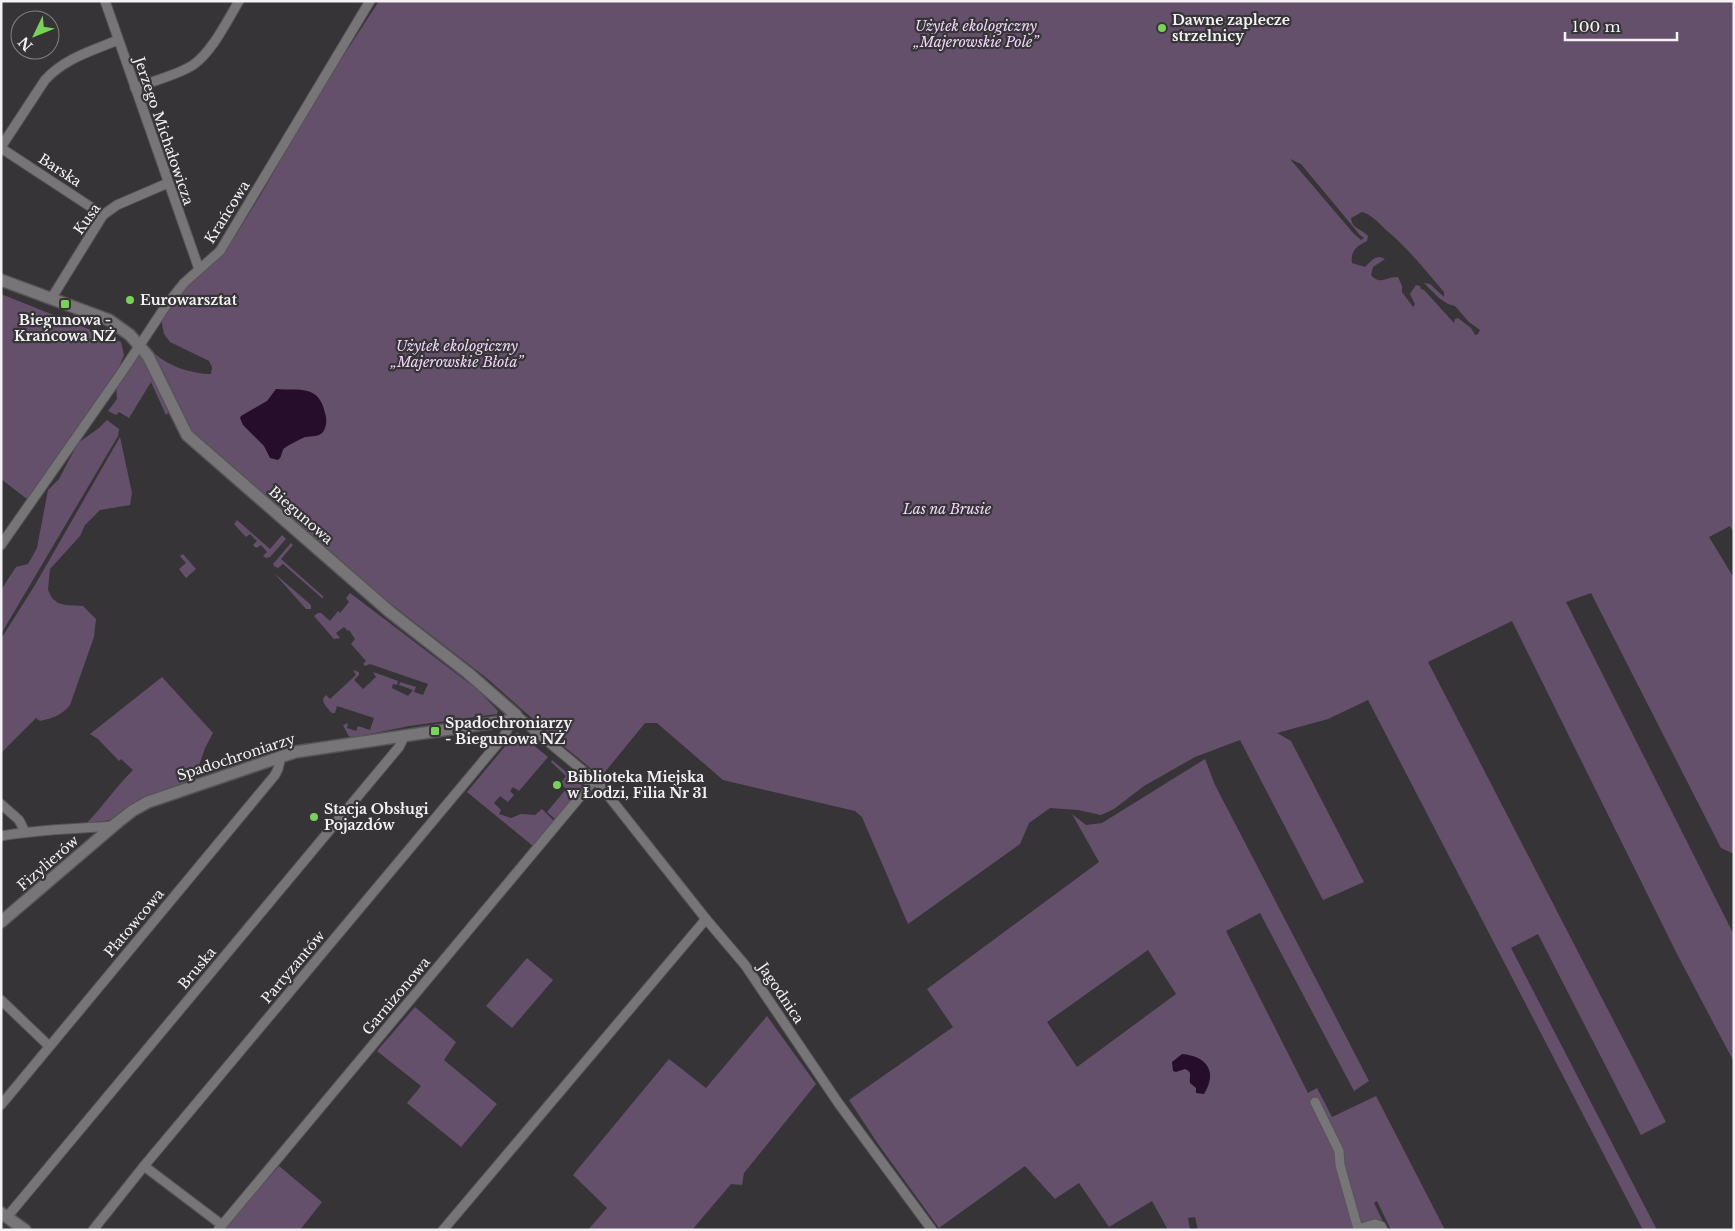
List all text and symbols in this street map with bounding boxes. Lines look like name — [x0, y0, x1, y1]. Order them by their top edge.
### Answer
north arrow — [10, 10, 60, 60]
scale bar — [1565, 10, 1678, 42]
place label: Dawne zaplecze strzelnicy — [1172, 11, 1290, 45]
park label: Użytek ekologiczny „Majerowskie Pole” — [913, 17, 1040, 51]
text: 100 m — [1572, 17, 1621, 36]
marker: Dawne zaplecze strzelnicy — [1156, 22, 1168, 34]
text: N — [14, 33, 37, 55]
street label: Jerzego Michałowicza — [130, 53, 198, 208]
street label: Barska — [35, 149, 85, 191]
street label: Krańcowa — [201, 177, 254, 247]
street label: Kusa — [70, 200, 104, 238]
place label: Eurowarsztat — [140, 291, 238, 309]
marker: Eurowarsztat — [124, 294, 136, 306]
marker: Biegunowa - Krańcowa NŻ — [59, 298, 71, 310]
place label: Biegunowa - Krańcowa NŻ — [14, 311, 116, 345]
park label: Użytek ekologiczny „Majerowskie Błota” — [390, 337, 525, 371]
street label: Biegunowa — [265, 482, 337, 548]
park label: Las na Brusie — [902, 500, 992, 518]
place label: Spadochroniarzy - Biegunowa NŻ — [445, 714, 573, 748]
marker: Spadochroniarzy - Biegunowa NŻ — [429, 725, 441, 737]
street label: Spadochroniarzy — [175, 729, 297, 785]
place label: Biblioteka Miejska w Łodzi, Filia Nr 31 — [567, 768, 708, 802]
marker: Biblioteka Miejska w Łodzi, Filia Nr 31 — [551, 779, 563, 791]
place label: Stacja Obsługi Pojazdów — [324, 800, 429, 834]
marker: Stacja Obsługi Pojazdów — [308, 811, 320, 823]
street label: Fizylierów — [14, 831, 82, 895]
street label: Płatowcowa — [100, 885, 168, 961]
street label: Partyzantów — [257, 927, 329, 1007]
street label: Bruska — [174, 943, 220, 993]
street label: Garnizonowa — [358, 953, 434, 1039]
street label: Jagodnica — [753, 958, 808, 1027]

